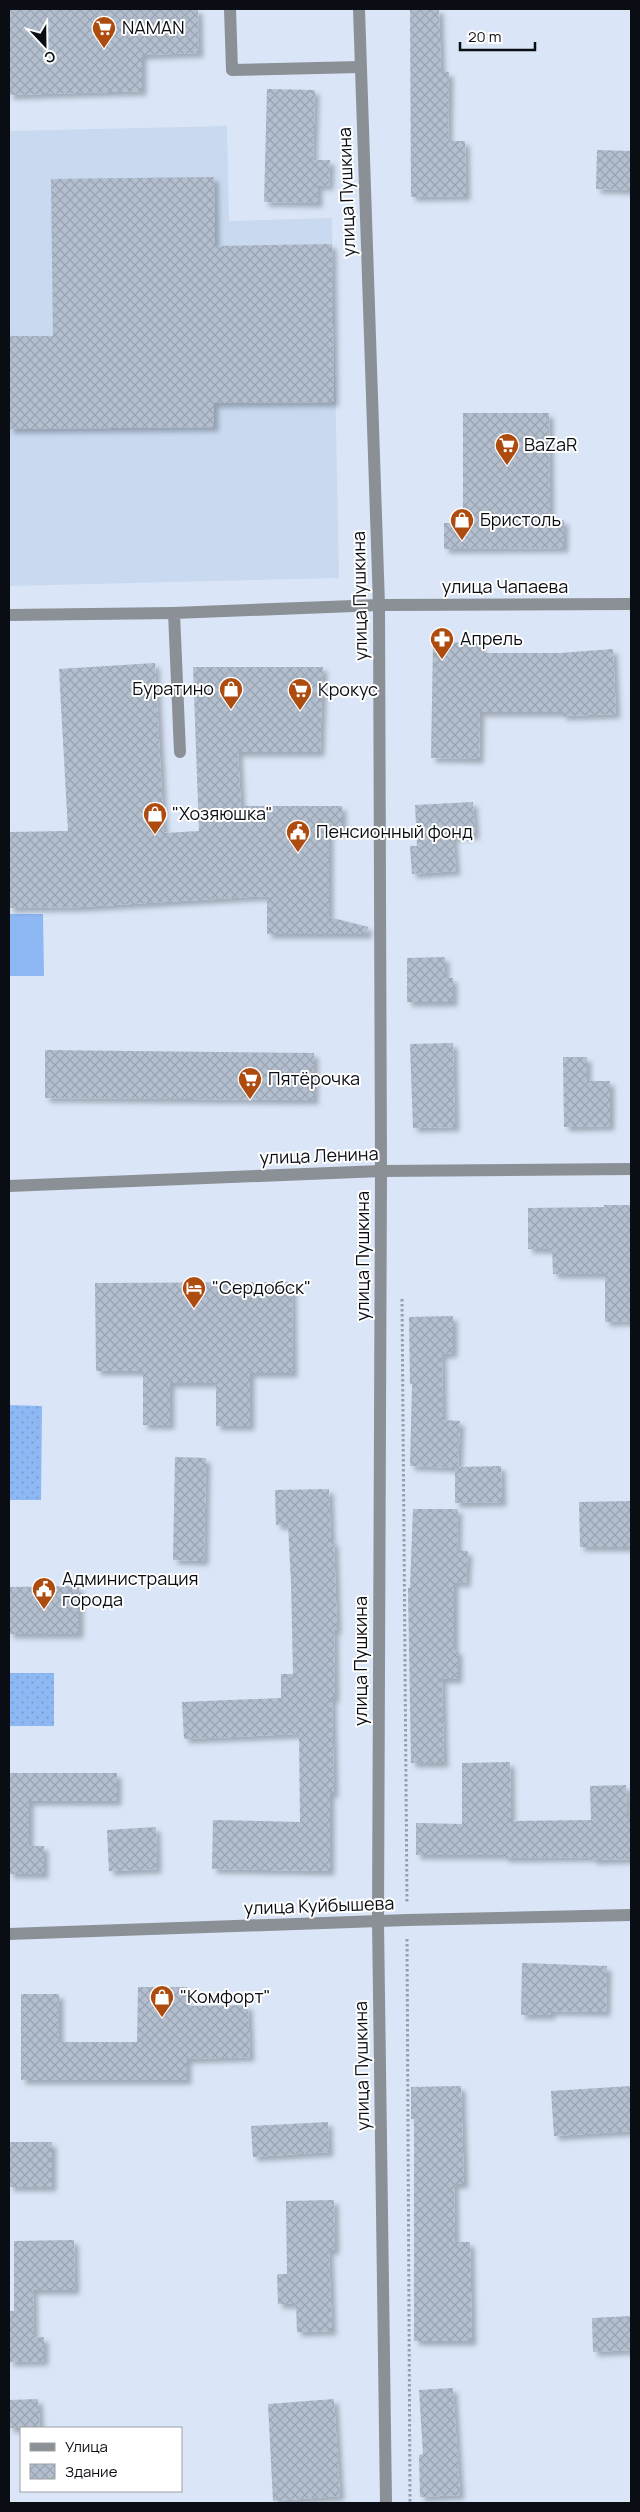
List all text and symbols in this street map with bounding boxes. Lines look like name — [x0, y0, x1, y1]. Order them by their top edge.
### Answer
supermarket icon: NAMAN — [91, 15, 117, 49]
place label: NAMAN — [122, 15, 185, 39]
north arrow — [20, 20, 70, 70]
scale bar — [460, 20, 535, 52]
text: 20 m — [468, 26, 501, 47]
text: С — [42, 47, 58, 68]
street label: улица Пушкина — [332, 127, 360, 257]
supermarket icon: BaZaR — [494, 432, 520, 466]
place label: BaZaR — [524, 432, 577, 456]
shop icon: Бристоль — [449, 507, 475, 541]
place label: Бристоль — [480, 507, 561, 531]
street label: улица Пушкина — [346, 531, 372, 661]
street label: улица Чапаева — [442, 574, 568, 598]
pharmacy icon: Апрель — [429, 626, 455, 660]
place label: Апрель — [460, 626, 523, 650]
place label: Буратино — [132, 676, 214, 700]
shop icon: Буратино — [218, 676, 244, 710]
supermarket icon: Крокус — [287, 677, 313, 711]
place label: Крокус — [318, 677, 378, 701]
shop icon: "Хозяюшка" — [142, 801, 168, 835]
place label: "Хозяюшка" — [172, 801, 273, 825]
public building icon: Пенсионный фонд — [285, 819, 311, 853]
place label: Пенсионный фонд — [316, 819, 473, 843]
supermarket icon: Пятёрочка — [237, 1066, 263, 1100]
place label: Пятёрочка — [268, 1066, 360, 1090]
street label: улица Ленина — [259, 1141, 379, 1169]
street label: улица Пушкина — [350, 1191, 374, 1321]
hotel icon: "Сердобск" — [181, 1275, 207, 1309]
place label: "Сердобск" — [212, 1275, 311, 1299]
place label: Администрация города — [62, 1566, 199, 1611]
public building icon: Администрация города — [31, 1576, 57, 1610]
street label: улица Пушкина — [348, 1596, 372, 1726]
street label: улица Куйбышева — [243, 1890, 395, 1920]
shop icon: "Комфорт" — [149, 1984, 175, 2018]
place label: "Комфорт" — [180, 1984, 271, 2008]
street label: улица Пушкина — [348, 2001, 374, 2131]
legend — [20, 2427, 182, 2492]
text: Улица — [65, 2436, 108, 2457]
text: Здание — [65, 2461, 118, 2482]

